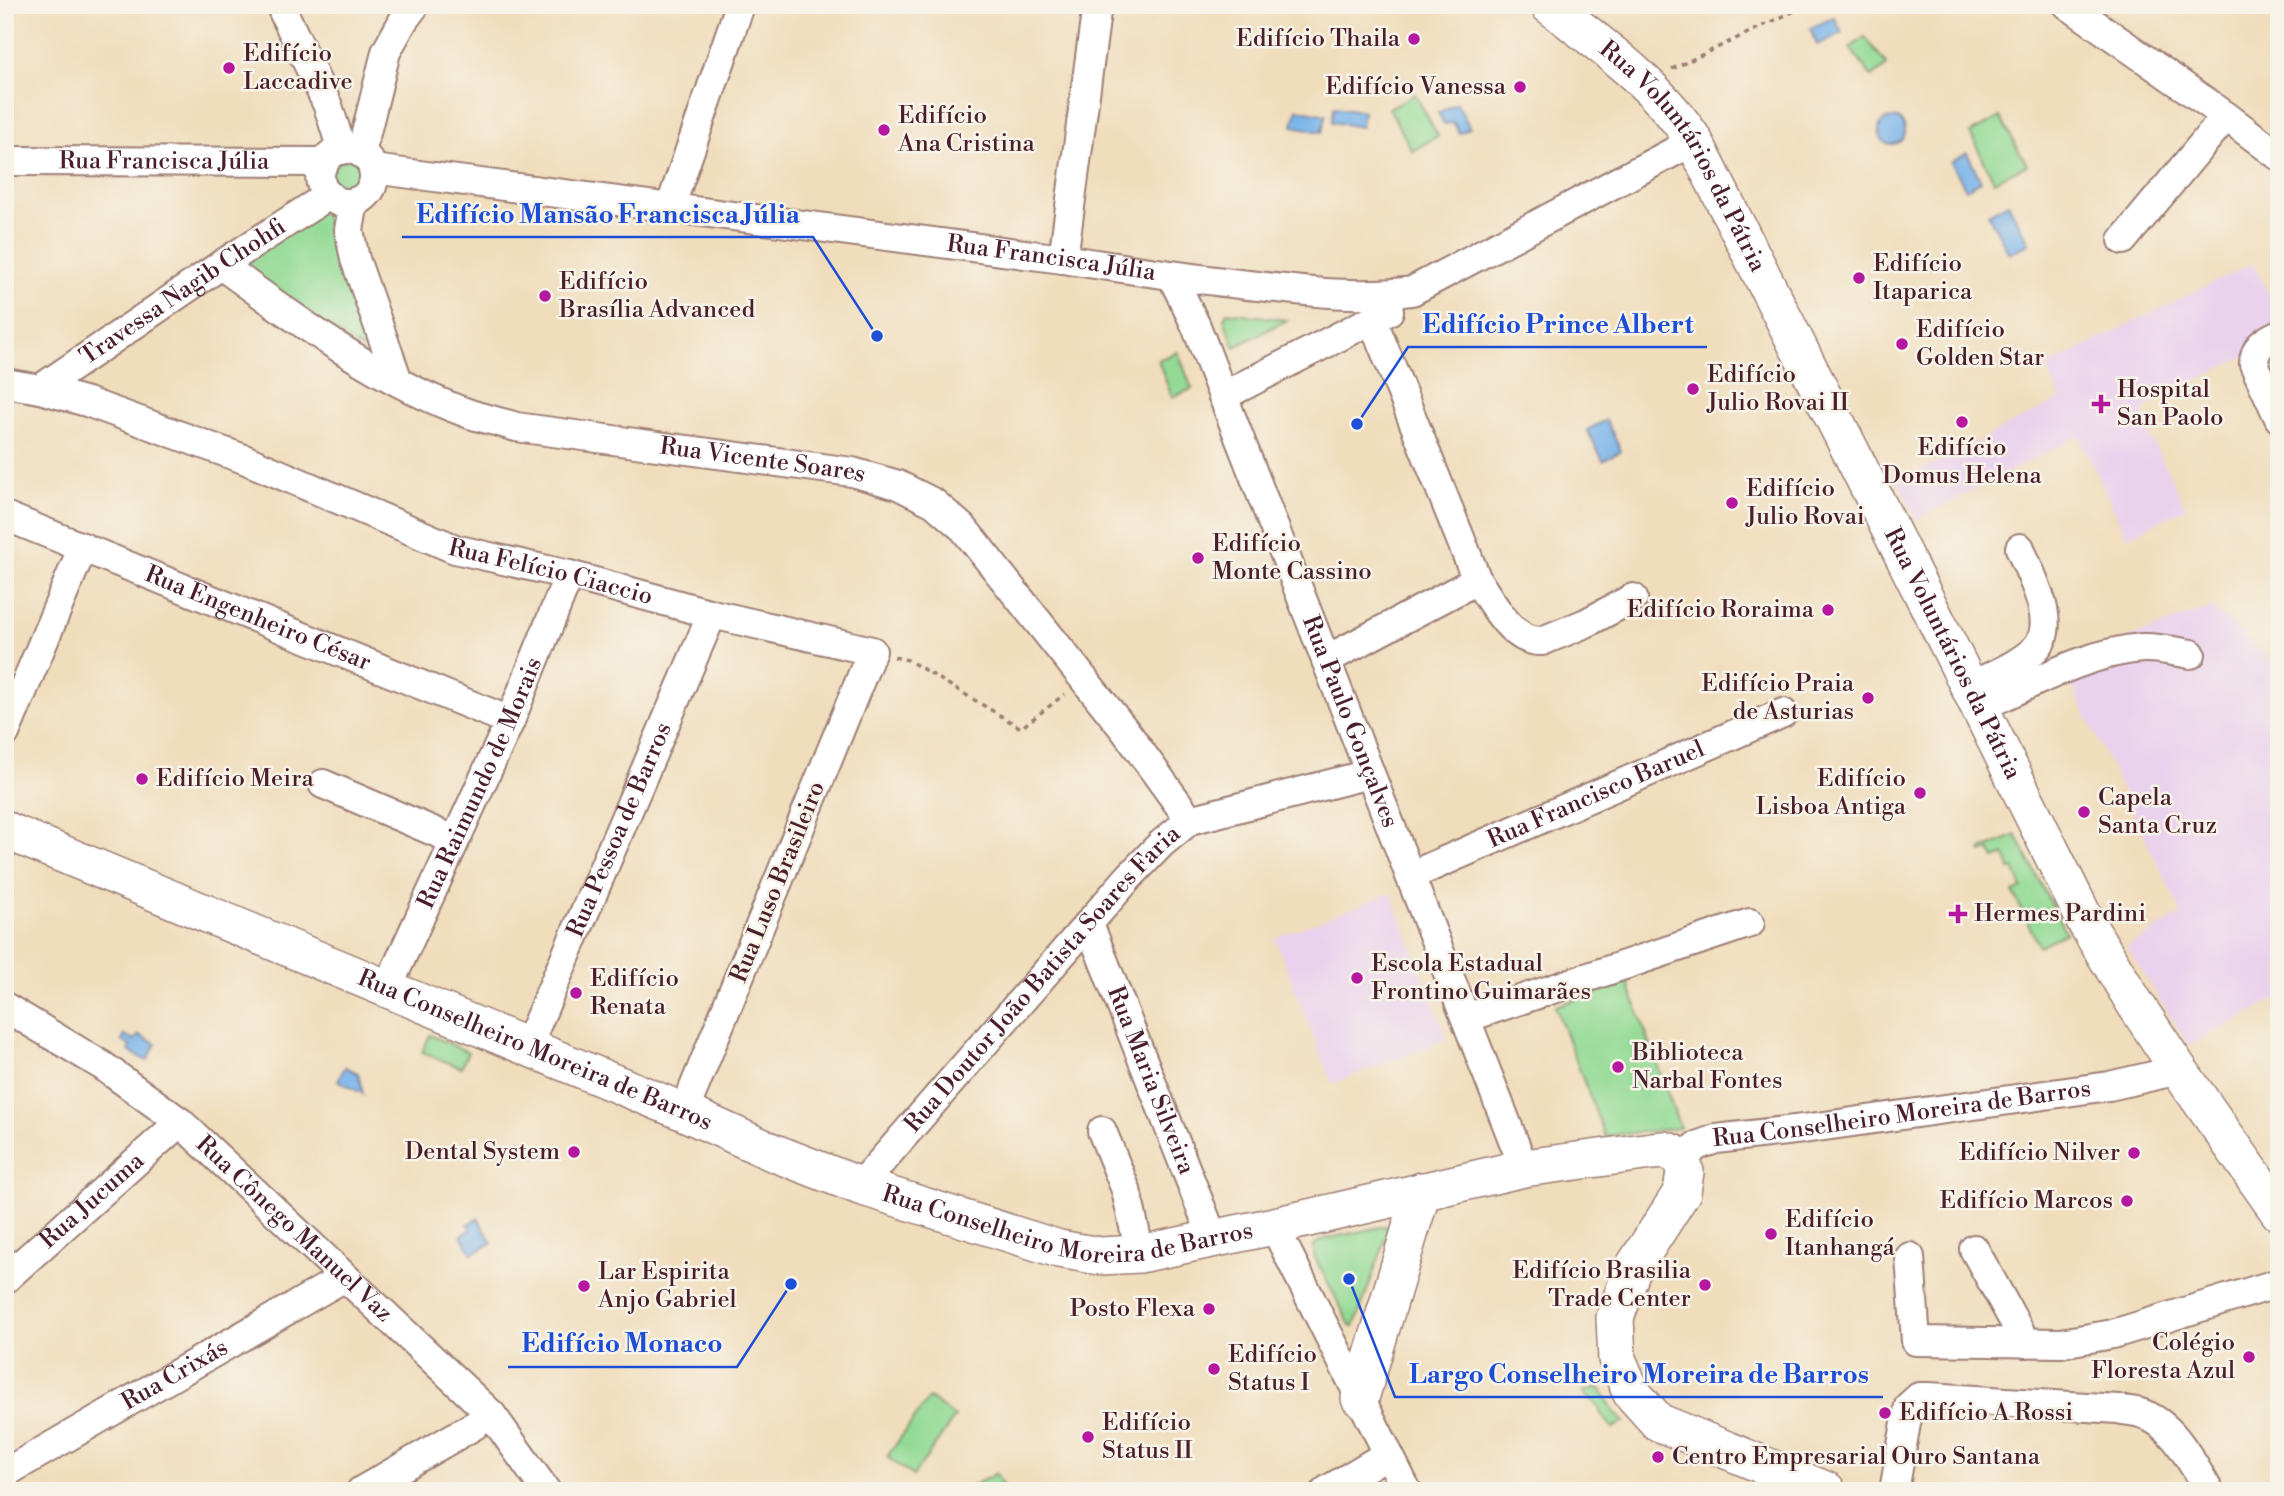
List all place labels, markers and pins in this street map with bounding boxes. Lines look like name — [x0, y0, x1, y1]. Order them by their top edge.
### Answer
place label: Edifício Thaila — [1236, 24, 1401, 54]
marker: Edifício Thaila — [1406, 31, 1422, 47]
place label: Edifício Laccadive — [243, 39, 353, 97]
marker: Edifício Laccadive — [221, 60, 237, 76]
place label: Edifício Vanessa — [1325, 72, 1507, 102]
marker: Edifício Vanessa — [1512, 79, 1528, 95]
place label: Edifício Ana Cristina — [897, 101, 1036, 159]
marker: Edifício Ana Cristina — [876, 122, 892, 138]
callout: Edifício Mansão Francisca Júlia — [402, 190, 813, 237]
place label: Edifício Itaparica — [1873, 249, 1973, 307]
place label: Edifício Brasília Advanced — [558, 267, 755, 325]
marker: Edifício Itaparica — [1851, 270, 1867, 286]
marker: Edifício Brasília Advanced — [537, 288, 553, 304]
callout: Edifício Prince Albert — [1408, 300, 1707, 347]
place label: Edifício Golden Star — [1916, 315, 2044, 373]
marker: Edifício Golden Star — [1894, 336, 1910, 352]
place label: Edifício Julio Rovai II — [1706, 360, 1849, 418]
place label: Hospital San Paolo — [2117, 375, 2224, 433]
marker: Edifício Julio Rovai II — [1685, 381, 1701, 397]
marker: Hospital San Paolo — [2091, 394, 2111, 414]
marker: Edifício Domus Helena — [1954, 414, 1970, 430]
place label: Edifício Domus Helena — [1882, 433, 2043, 491]
place label: Edifício Julio Rovai — [1745, 474, 1865, 532]
marker: Edifício Julio Rovai — [1724, 495, 1740, 511]
place label: Edifício Monte Cassino — [1212, 529, 1372, 587]
marker: Edifício Monte Cassino — [1190, 550, 1206, 566]
place label: Edifício Roraima — [1627, 595, 1815, 625]
marker: Edifício Roraima — [1820, 602, 1836, 618]
place label: Edifício Praia de Asturias — [1701, 669, 1855, 727]
marker: Edifício Praia de Asturias — [1860, 690, 1876, 706]
place label: Edifício Meira — [156, 764, 314, 794]
place label: Edifício Lisboa Antiga — [1756, 764, 1907, 822]
marker: Edifício Meira — [134, 771, 150, 787]
place label: Capela Santa Cruz — [2098, 783, 2217, 841]
marker: Edifício Lisboa Antiga — [1912, 785, 1928, 801]
marker: Capela Santa Cruz — [2076, 804, 2092, 820]
place label: Hermes Pardini — [1974, 899, 2146, 929]
marker: Hermes Pardini — [1948, 904, 1968, 924]
place label: Escola Estadual Frontino Guimarães — [1371, 949, 1591, 1007]
place label: Edifício Renata — [590, 964, 679, 1022]
marker: Escola Estadual Frontino Guimarães — [1349, 970, 1365, 986]
marker: Edifício Renata — [568, 985, 584, 1001]
place label: Biblioteca Narbal Fontes — [1631, 1038, 1782, 1096]
marker: Biblioteca Narbal Fontes — [1610, 1059, 1626, 1075]
place label: Dental System — [405, 1137, 560, 1167]
place label: Edifício Nilver — [1959, 1138, 2120, 1168]
marker: Dental System — [566, 1144, 582, 1160]
marker: Edifício Nilver — [2126, 1145, 2142, 1161]
place label: Edifício Marcos — [1940, 1186, 2113, 1216]
marker: Edifício Marcos — [2119, 1193, 2135, 1209]
place label: Edifício Itanhangá — [1785, 1205, 1896, 1263]
marker: Edifício Itanhangá — [1763, 1226, 1779, 1242]
place label: Edifício Brasilia Trade Center — [1512, 1256, 1692, 1314]
place label: Lar Espirita Anjo Gabriel — [597, 1257, 737, 1315]
marker: Edifício Brasilia Trade Center — [1697, 1277, 1713, 1293]
marker: Lar Espirita Anjo Gabriel — [576, 1278, 592, 1294]
place label: Posto Flexa — [1070, 1294, 1196, 1324]
marker: Posto Flexa — [1201, 1301, 1217, 1317]
callout: Edifício Monaco — [508, 1320, 737, 1367]
place label: Colégio Floresta Azul — [2091, 1328, 2235, 1386]
place label: Edifício Status I — [1228, 1340, 1317, 1398]
marker: Colégio Floresta Azul — [2241, 1349, 2257, 1365]
callout: Largo Conselheiro Moreira de Barros — [1395, 1350, 1883, 1397]
marker: Edifício Status I — [1206, 1361, 1222, 1377]
place label: Edifício A Rossi — [1899, 1398, 2073, 1428]
marker: Edifício A Rossi — [1877, 1405, 1893, 1421]
place label: Edifício Status II — [1102, 1408, 1193, 1466]
marker: Edifício Status II — [1080, 1429, 1096, 1445]
place label: Centro Empresarial Ouro Santana — [1672, 1442, 2041, 1472]
marker: Centro Empresarial Ouro Santana — [1650, 1449, 1666, 1465]

